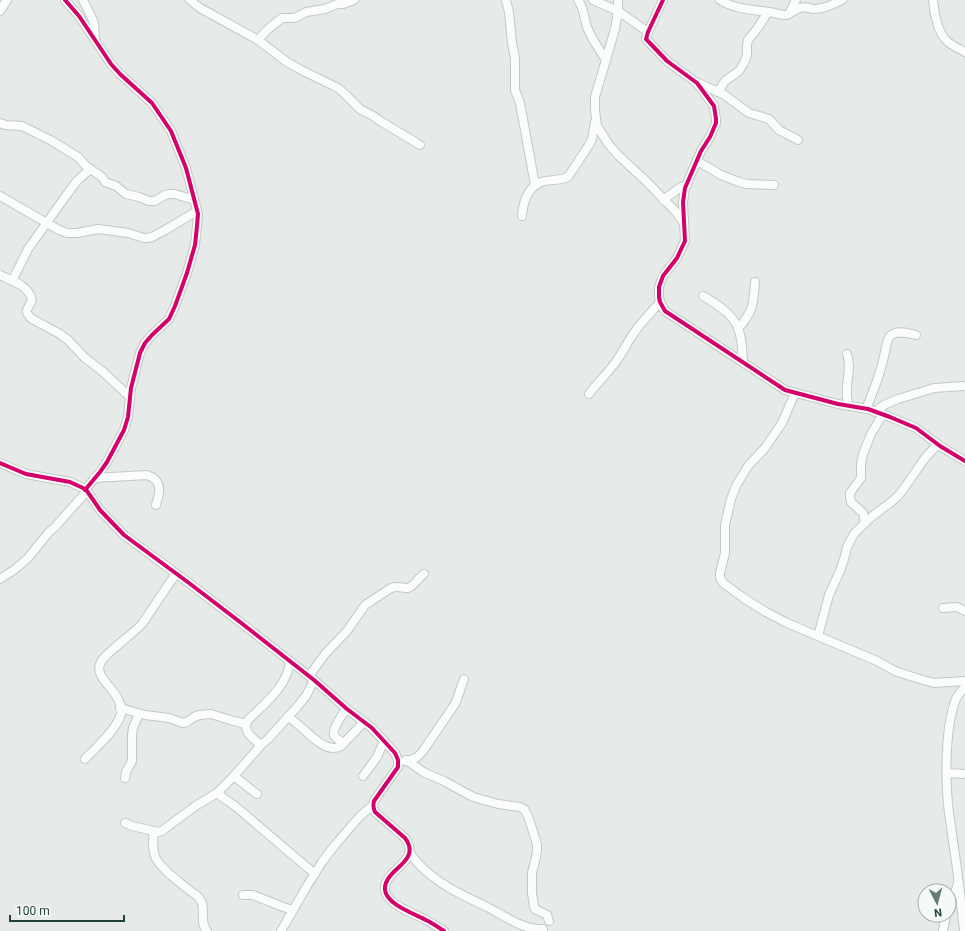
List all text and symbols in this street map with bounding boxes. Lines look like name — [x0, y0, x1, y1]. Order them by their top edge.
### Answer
north arrow — [917, 883, 957, 923]
scale bar — [10, 897, 124, 923]
text: 100 m — [16, 904, 50, 918]
text: N — [933, 906, 943, 919]

